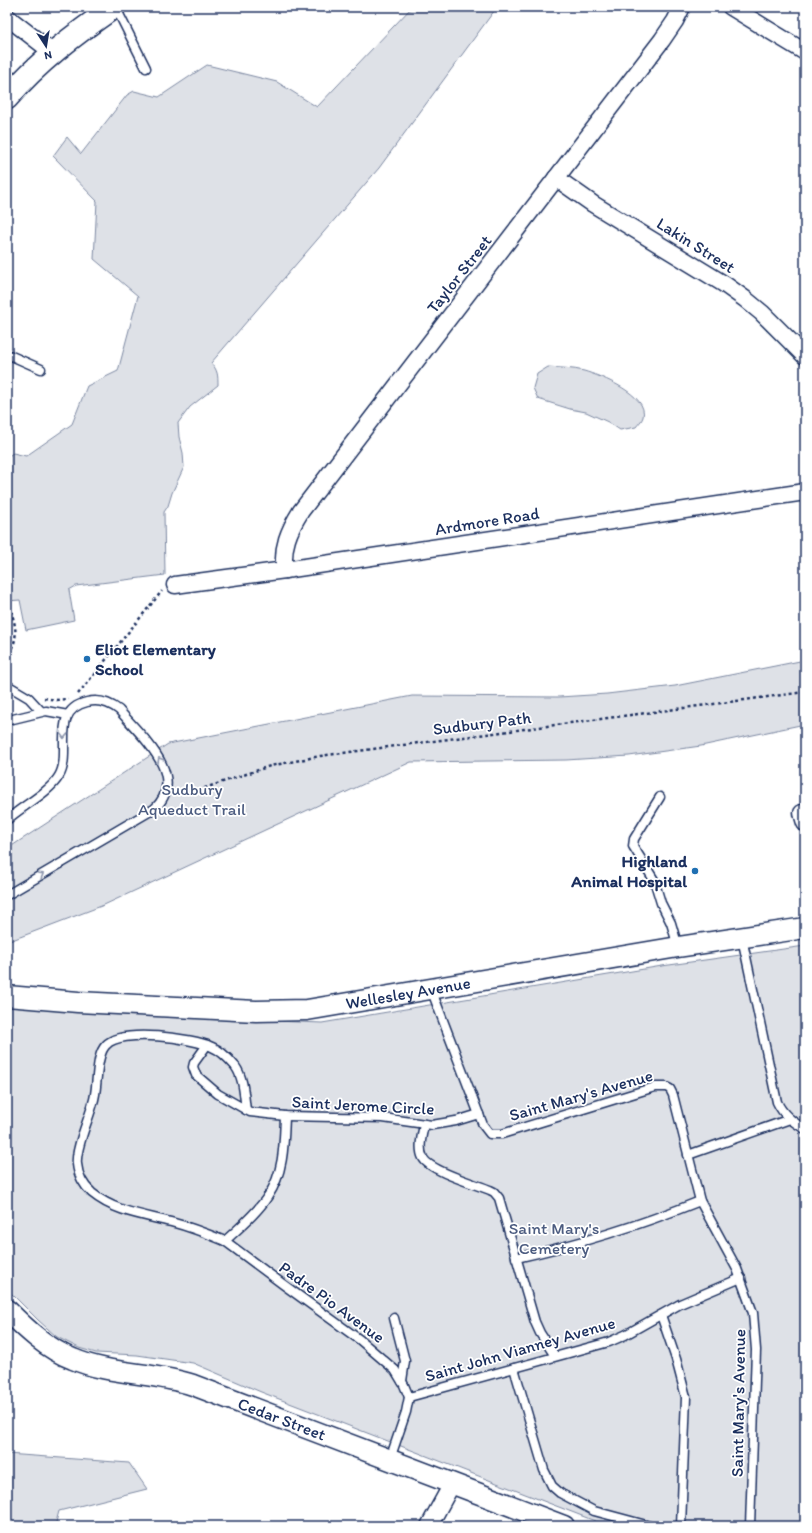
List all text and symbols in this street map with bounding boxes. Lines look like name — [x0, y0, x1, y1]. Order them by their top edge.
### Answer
north arrow — [26, 26, 66, 66]
text: N — [43, 48, 53, 62]
street label: Lakin Street — [653, 213, 740, 277]
street label: Taylor Street — [422, 231, 496, 317]
street label: Ardmore Road — [433, 503, 541, 539]
place label: Eliot Elementary School — [95, 639, 217, 679]
marker: Eliot Elementary School — [82, 654, 92, 664]
street label: Sudbury Path — [432, 707, 532, 739]
one-way arrow — [59, 733, 68, 739]
one-way arrow — [157, 757, 164, 764]
park label: Sudbury Aqueduct Trail — [138, 779, 246, 819]
place label: Highland Animal Hospital — [570, 851, 688, 892]
marker: Highland Animal Hospital — [690, 866, 700, 876]
one-way arrow — [37, 873, 44, 880]
street label: Wellesley Avenue — [344, 972, 472, 1013]
street label: Saint Mary's Avenue — [507, 1065, 655, 1125]
street label: Saint Jerome Circle — [291, 1091, 435, 1119]
park label: Saint Mary's Cemetery — [509, 1218, 599, 1258]
street label: Padre Pio Avenue — [275, 1257, 389, 1347]
street label: Saint John Vianney Avenue — [423, 1312, 617, 1386]
street label: Saint Mary's Avenue — [727, 1329, 749, 1477]
street label: Cedar Street — [235, 1393, 329, 1445]

